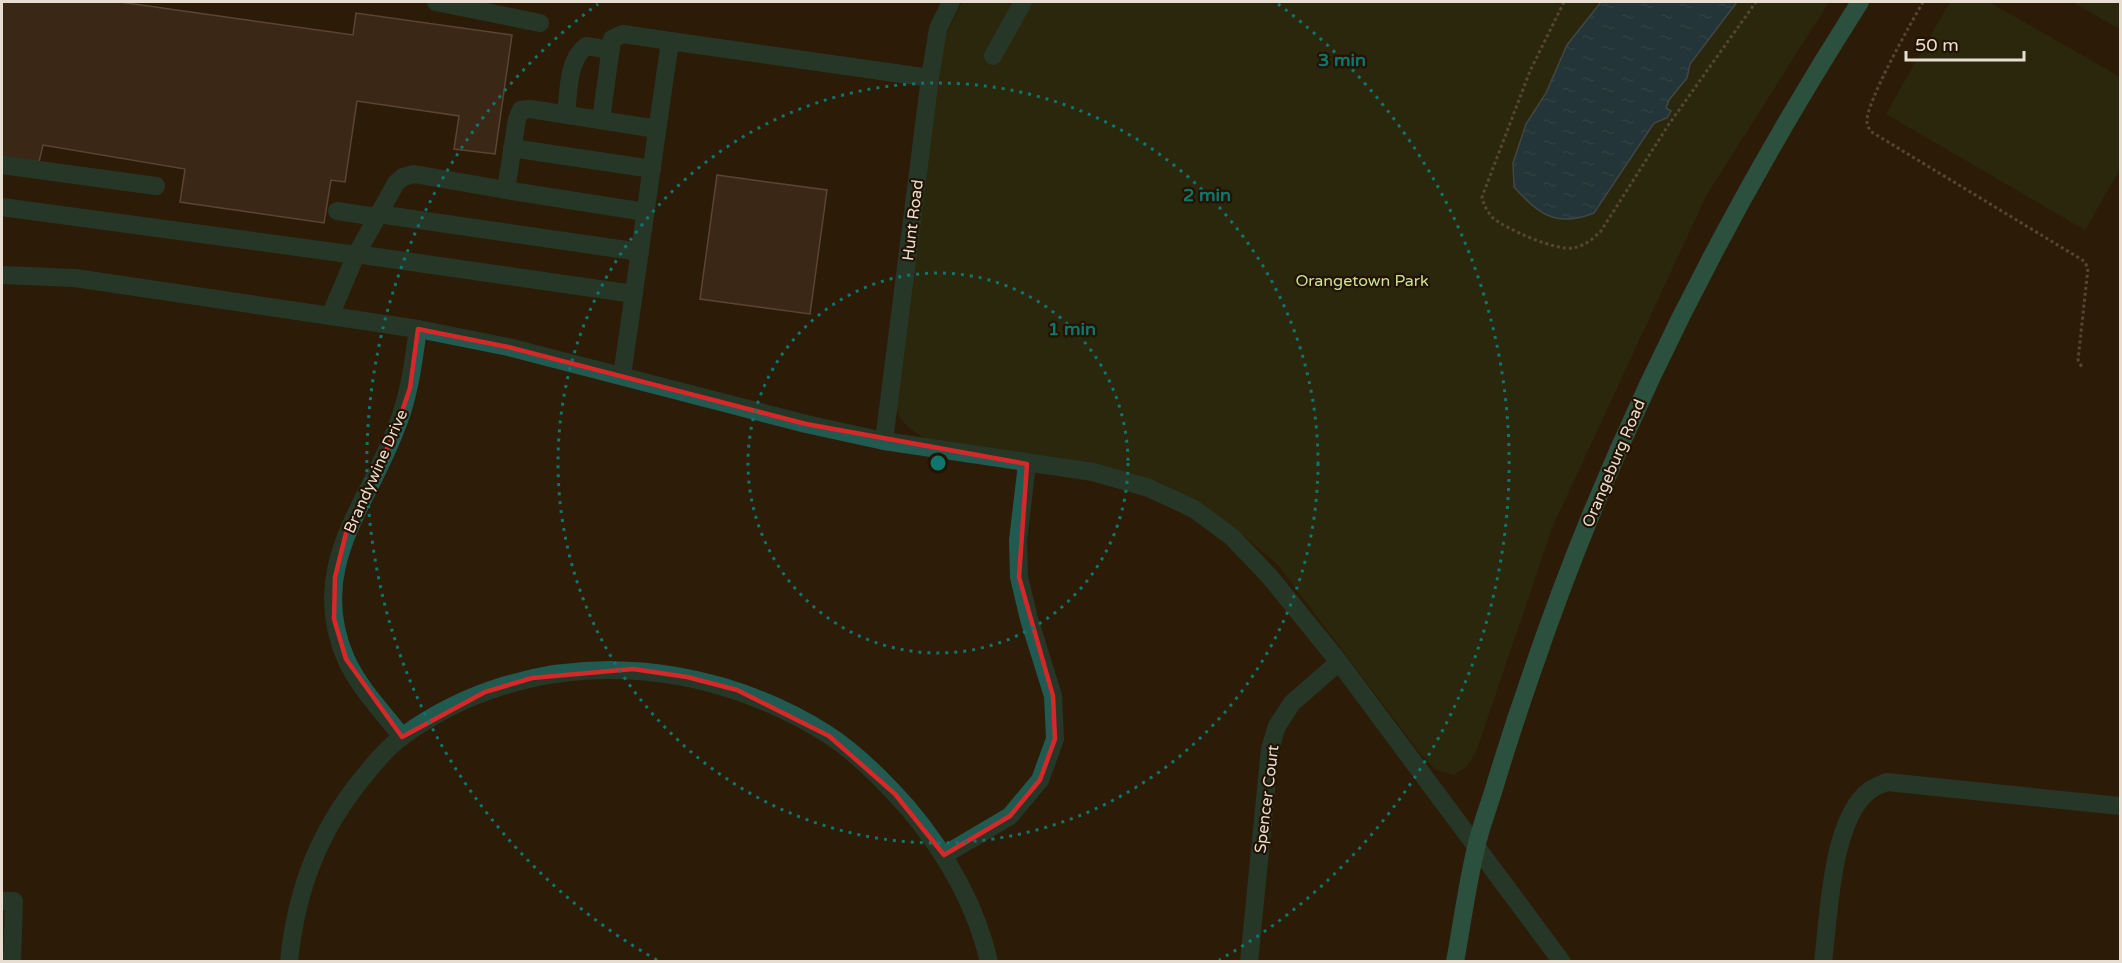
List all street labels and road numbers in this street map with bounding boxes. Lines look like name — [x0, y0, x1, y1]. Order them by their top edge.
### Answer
street label: Hunt Road — [898, 178, 928, 262]
street label: Orangeburg Road — [1578, 396, 1650, 530]
street label: Brandywine Drive — [340, 406, 412, 536]
street label: Spencer Court — [1250, 744, 1284, 854]

